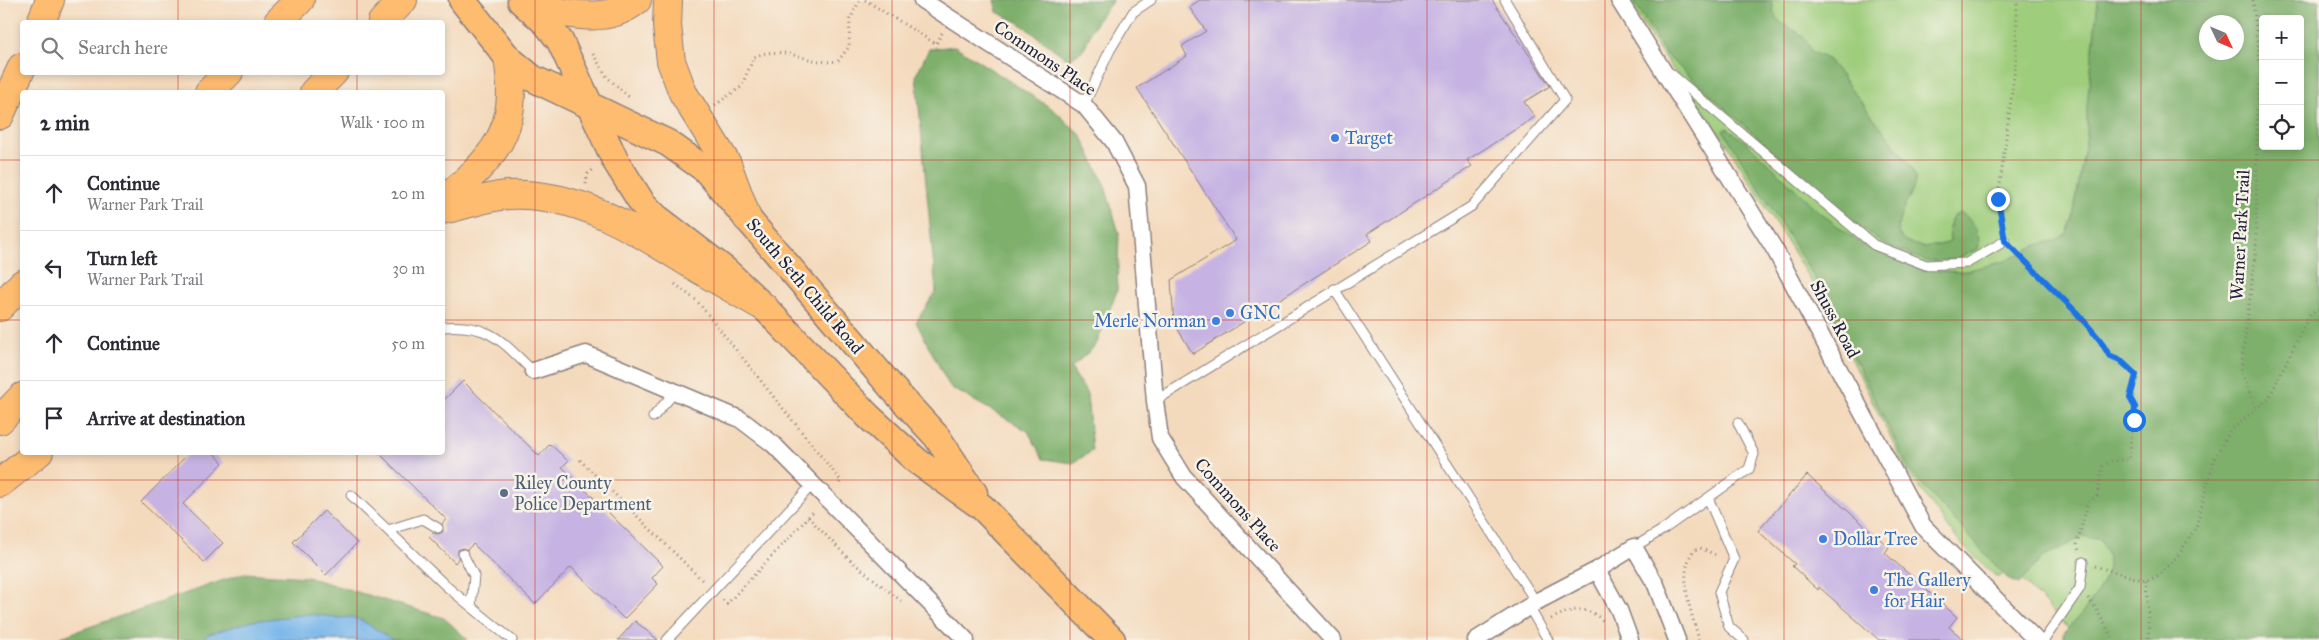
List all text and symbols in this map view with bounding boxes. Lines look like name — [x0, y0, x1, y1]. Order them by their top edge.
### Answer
north arrow — [2199, 15, 2244, 60]
map controls — [2259, 15, 2304, 150]
button: + — [2259, 15, 2304, 60]
street label: Commons Place — [990, 16, 1100, 100]
search box — [20, 20, 445, 75]
icon: search — [38, 34, 66, 62]
text: Search here — [78, 36, 168, 59]
button: − — [2259, 60, 2304, 105]
button: locate — [2259, 105, 2304, 150]
text: 2 min — [40, 110, 90, 136]
text: Walk · 100 m — [340, 113, 425, 132]
place label: Target — [1345, 127, 1393, 150]
marker: Target — [1329, 132, 1341, 144]
street label: Warner Park Trail — [2226, 169, 2254, 301]
text: Continue — [87, 172, 160, 195]
icon: ahead — [40, 179, 68, 207]
text: 20 m — [391, 184, 425, 203]
route end — [1987, 188, 2010, 211]
text: Warner Park Trail — [87, 195, 203, 214]
street label: South Seth Child Road — [742, 214, 868, 358]
text: Turn left — [87, 247, 157, 270]
icon: left — [40, 254, 68, 282]
text: 30 m — [392, 259, 425, 278]
text: Warner Park Trail — [87, 270, 203, 289]
street label: Shuss Road — [1805, 276, 1865, 362]
place label: GNC — [1240, 302, 1281, 324]
marker: GNC — [1224, 307, 1236, 319]
place label: Merle Norman — [1094, 310, 1206, 332]
marker: Merle Norman — [1210, 315, 1222, 327]
icon: ahead — [40, 329, 68, 357]
text: Continue — [87, 332, 160, 355]
text: 50 m — [391, 334, 425, 353]
icon: arrive — [40, 404, 68, 432]
text: Arrive at destination — [87, 407, 245, 430]
route start — [2123, 409, 2146, 432]
street label: Commons Place — [1190, 453, 1286, 557]
place label: Riley County Police Department — [514, 472, 652, 515]
marker: Riley County Police Department — [498, 487, 510, 499]
place label: Dollar Tree — [1833, 528, 1918, 550]
marker: Dollar Tree — [1817, 533, 1829, 545]
place label: The Gallery for Hair — [1884, 569, 1971, 612]
marker: The Gallery for Hair — [1868, 584, 1880, 596]

